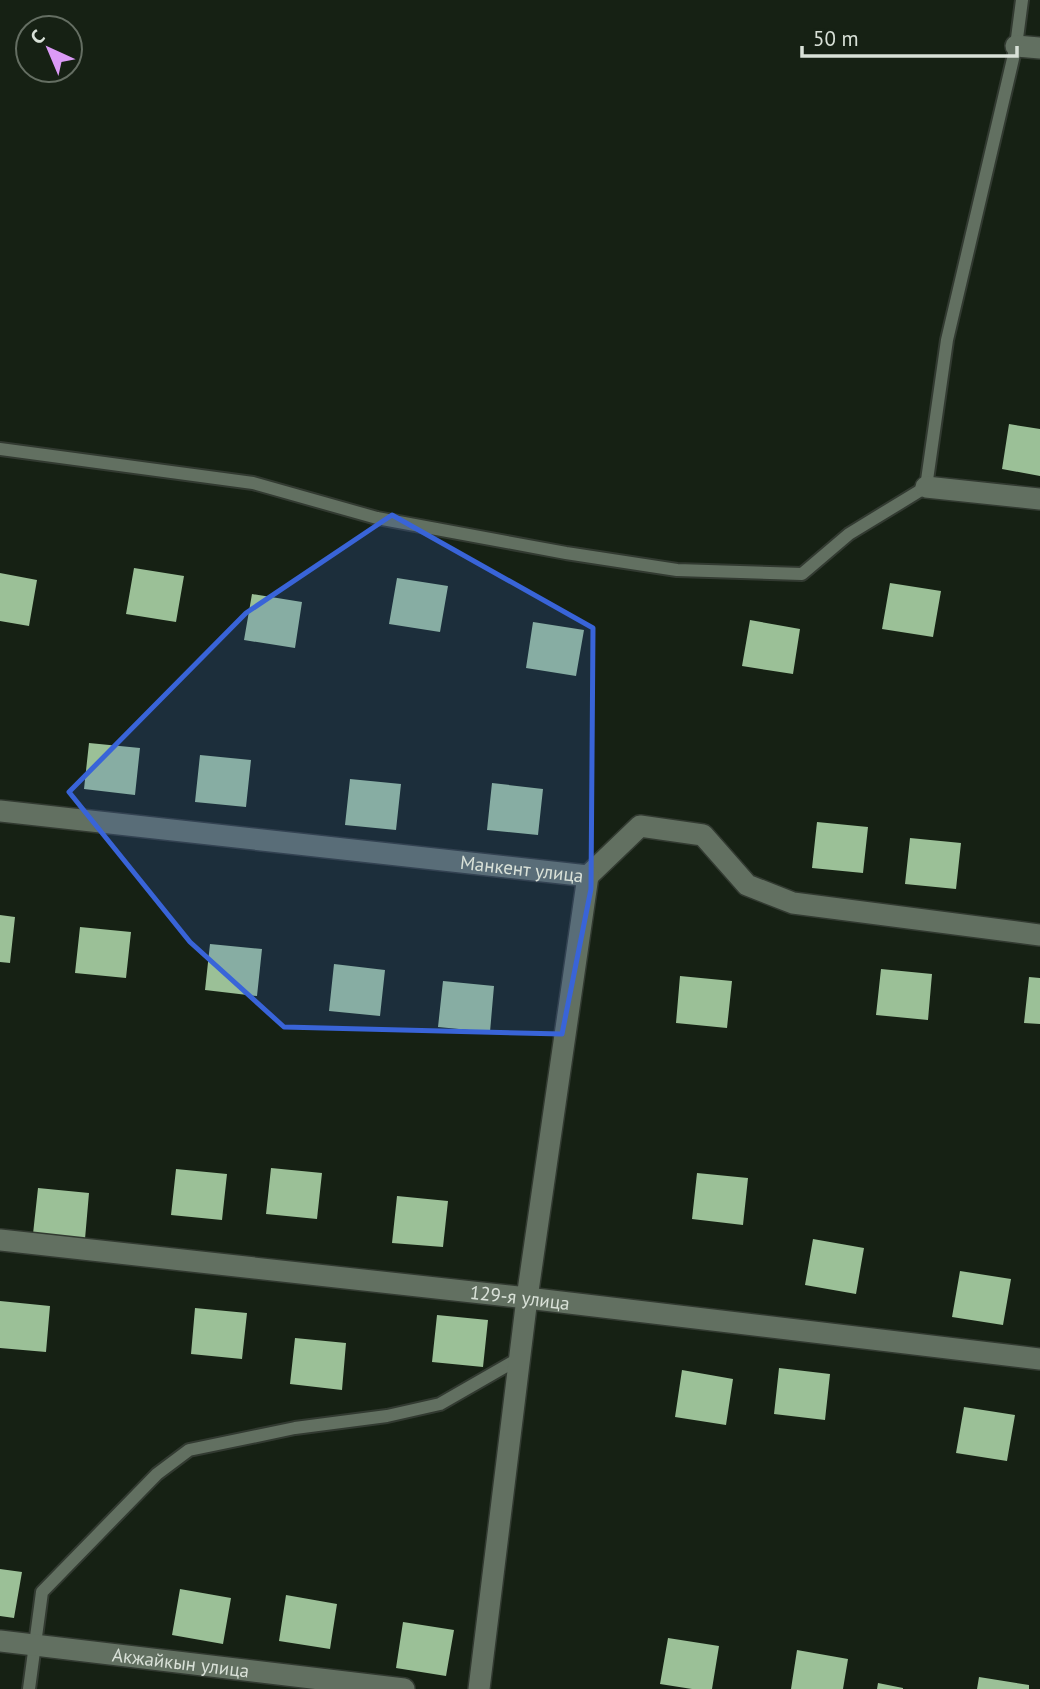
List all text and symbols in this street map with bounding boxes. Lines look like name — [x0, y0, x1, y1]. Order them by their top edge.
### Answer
north arrow — [14, 14, 84, 84]
scale bar — [802, 14, 1017, 58]
text: С — [25, 24, 50, 49]
text: 50 m — [813, 25, 859, 52]
street label: Манкент улица — [459, 850, 585, 887]
street label: 129-я улица — [469, 1280, 571, 1315]
street label: Акжайкын улица — [111, 1642, 251, 1683]

